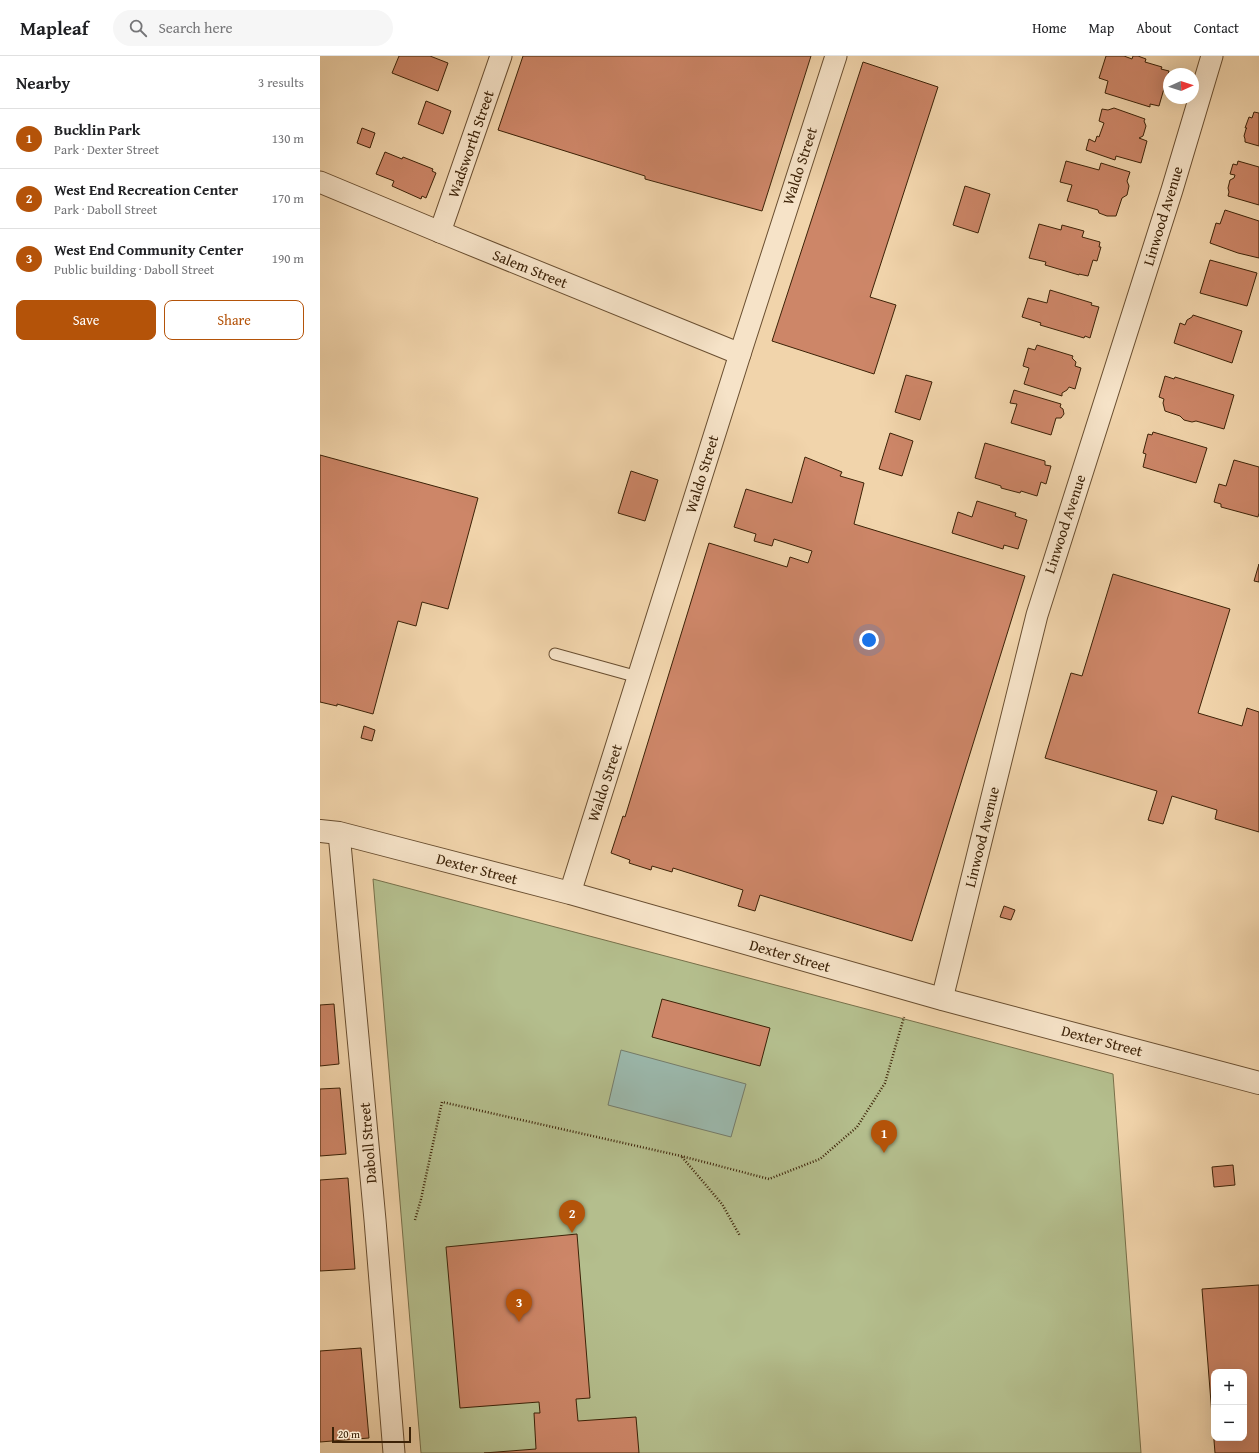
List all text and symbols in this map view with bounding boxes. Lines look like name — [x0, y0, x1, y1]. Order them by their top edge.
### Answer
search box — [113, 10, 393, 46]
text: Mapleaf — [20, 14, 89, 42]
icon: search — [127, 17, 149, 39]
text: Search here — [159, 17, 233, 38]
text: Home — [1032, 18, 1067, 38]
text: Map — [1089, 18, 1114, 38]
text: About — [1136, 18, 1172, 38]
text: Contact — [1194, 18, 1239, 38]
north arrow — [1163, 68, 1199, 104]
text: Nearby — [16, 70, 70, 95]
text: 3 results — [258, 73, 304, 92]
street label: Wadsworth Street — [442, 87, 499, 200]
text: Bucklin Park — [54, 119, 140, 140]
street label: Waldo Street — [777, 124, 822, 207]
text: 1 — [26, 129, 32, 148]
text: 130 m — [272, 129, 304, 148]
text: Park · Dexter Street — [54, 140, 159, 159]
street label: Linwood Avenue — [1137, 163, 1188, 268]
text: West End Recreation Center — [54, 179, 238, 200]
text: 2 — [26, 189, 32, 208]
text: 170 m — [272, 189, 304, 208]
text: Park · Daboll Street — [54, 200, 157, 219]
text: West End Community Center — [54, 239, 243, 260]
street label: Salem Street — [490, 244, 571, 293]
text: 3 — [26, 249, 32, 268]
text: 190 m — [272, 249, 304, 268]
text: Public building · Daboll Street — [54, 260, 214, 279]
button: Save — [16, 300, 156, 340]
button: Share — [164, 300, 304, 340]
street label: Waldo Street — [680, 432, 724, 515]
street label: Linwood Avenue — [1039, 472, 1090, 576]
your location — [859, 630, 879, 650]
street label: Waldo Street — [582, 741, 627, 824]
street label: Linwood Avenue — [959, 784, 1004, 889]
street label: Dexter Street — [434, 848, 521, 890]
street label: Dexter Street — [747, 934, 834, 977]
street label: Dexter Street — [1059, 1020, 1146, 1062]
street label: Daboll Street — [353, 1101, 382, 1184]
pin: 1 — [871, 1120, 897, 1153]
pin: 2 — [559, 1200, 585, 1233]
pin: 3 — [506, 1289, 532, 1322]
map controls — [1211, 1369, 1247, 1441]
button: + — [1211, 1369, 1247, 1405]
button: − — [1211, 1405, 1247, 1441]
scale bar — [332, 1425, 411, 1444]
text: 20 m — [338, 1426, 360, 1442]

